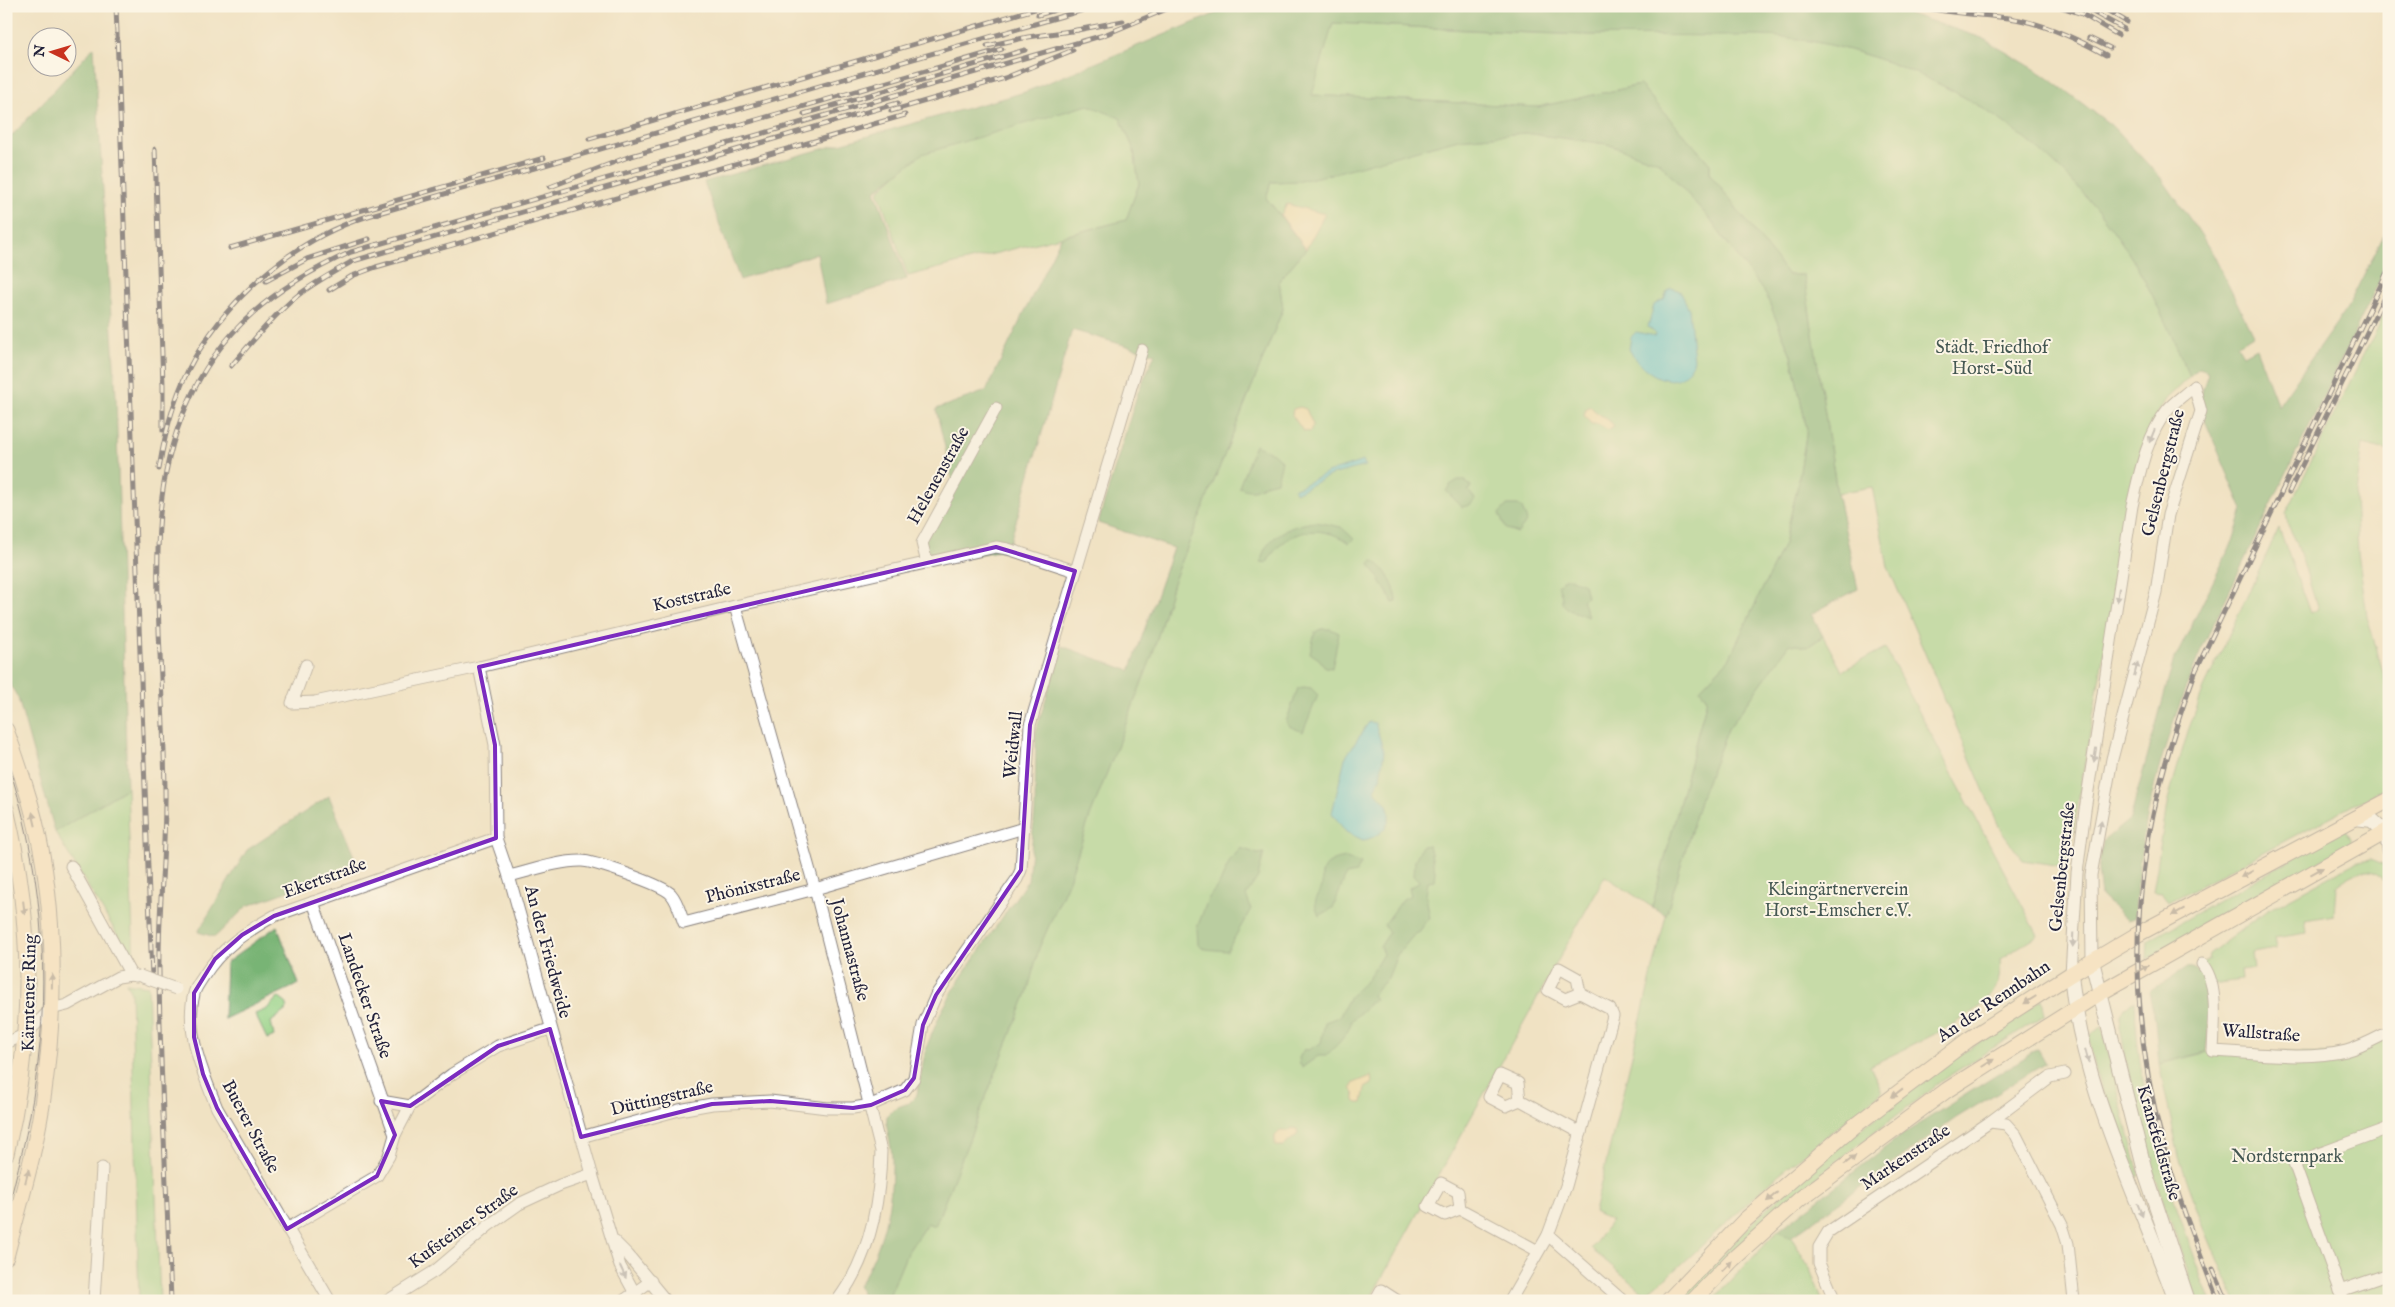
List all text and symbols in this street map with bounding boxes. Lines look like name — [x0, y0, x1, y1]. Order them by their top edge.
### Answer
north arrow — [28, 28, 78, 78]
text: N — [30, 44, 50, 59]
park label: Städt. Friedhof Horst-Süd — [1936, 337, 2052, 381]
street label: Gelsenbergstraße — [2137, 407, 2191, 539]
street label: Helenenstraße — [903, 423, 975, 529]
one-way arrow — [2148, 429, 2156, 444]
street label: Koststraße — [651, 578, 733, 618]
one-way arrow — [2114, 587, 2122, 603]
one-way arrow — [2132, 661, 2140, 677]
street label: Weidwall — [999, 710, 1029, 780]
one-way arrow — [2090, 748, 2098, 764]
street label: Gelsenbergstraße — [2045, 801, 2081, 933]
one-way arrow — [30, 812, 38, 827]
one-way arrow — [2096, 819, 2104, 835]
street label: Ekertstraße — [280, 853, 370, 905]
street label: Phönixstraße — [703, 864, 803, 910]
one-way arrow — [2309, 867, 2324, 875]
one-way arrow — [2240, 870, 2255, 878]
park label: Kleingärtnerverein Horst-Emscher e.V. — [1765, 879, 1911, 923]
street label: An der Friedweide — [518, 882, 576, 1021]
street label: Johannastraße — [824, 894, 874, 1004]
one-way arrow — [20, 900, 28, 916]
one-way arrow — [2170, 908, 2185, 916]
street label: Landecker Straße — [332, 930, 396, 1062]
one-way arrow — [2068, 932, 2076, 948]
street label: Kärntener Ring — [17, 934, 43, 1052]
street label: An der Rennbahn — [1932, 955, 2055, 1049]
one-way arrow — [2135, 965, 2149, 973]
one-way arrow — [48, 972, 56, 988]
one-way arrow — [2023, 995, 2037, 1004]
street label: Wallstraße — [2221, 1020, 2301, 1048]
one-way arrow — [2083, 1049, 2091, 1064]
one-way arrow — [1981, 1059, 1994, 1068]
street label: Buerer Straße — [216, 1076, 284, 1178]
street label: Düttingstraße — [608, 1076, 716, 1122]
street label: Kranefeldstraße — [2131, 1083, 2185, 1203]
one-way arrow — [1891, 1087, 1904, 1098]
street label: Markenstraße — [1857, 1120, 1955, 1196]
park label: Nordsternpark — [2231, 1146, 2343, 1169]
one-way arrow — [1843, 1155, 1857, 1165]
one-way arrow — [23, 1168, 31, 1183]
street label: Kufsteiner Straße — [405, 1179, 523, 1275]
one-way arrow — [1766, 1191, 1778, 1202]
one-way arrow — [2137, 1202, 2144, 1217]
one-way arrow — [1721, 1260, 1733, 1272]
one-way arrow — [620, 1265, 628, 1279]

